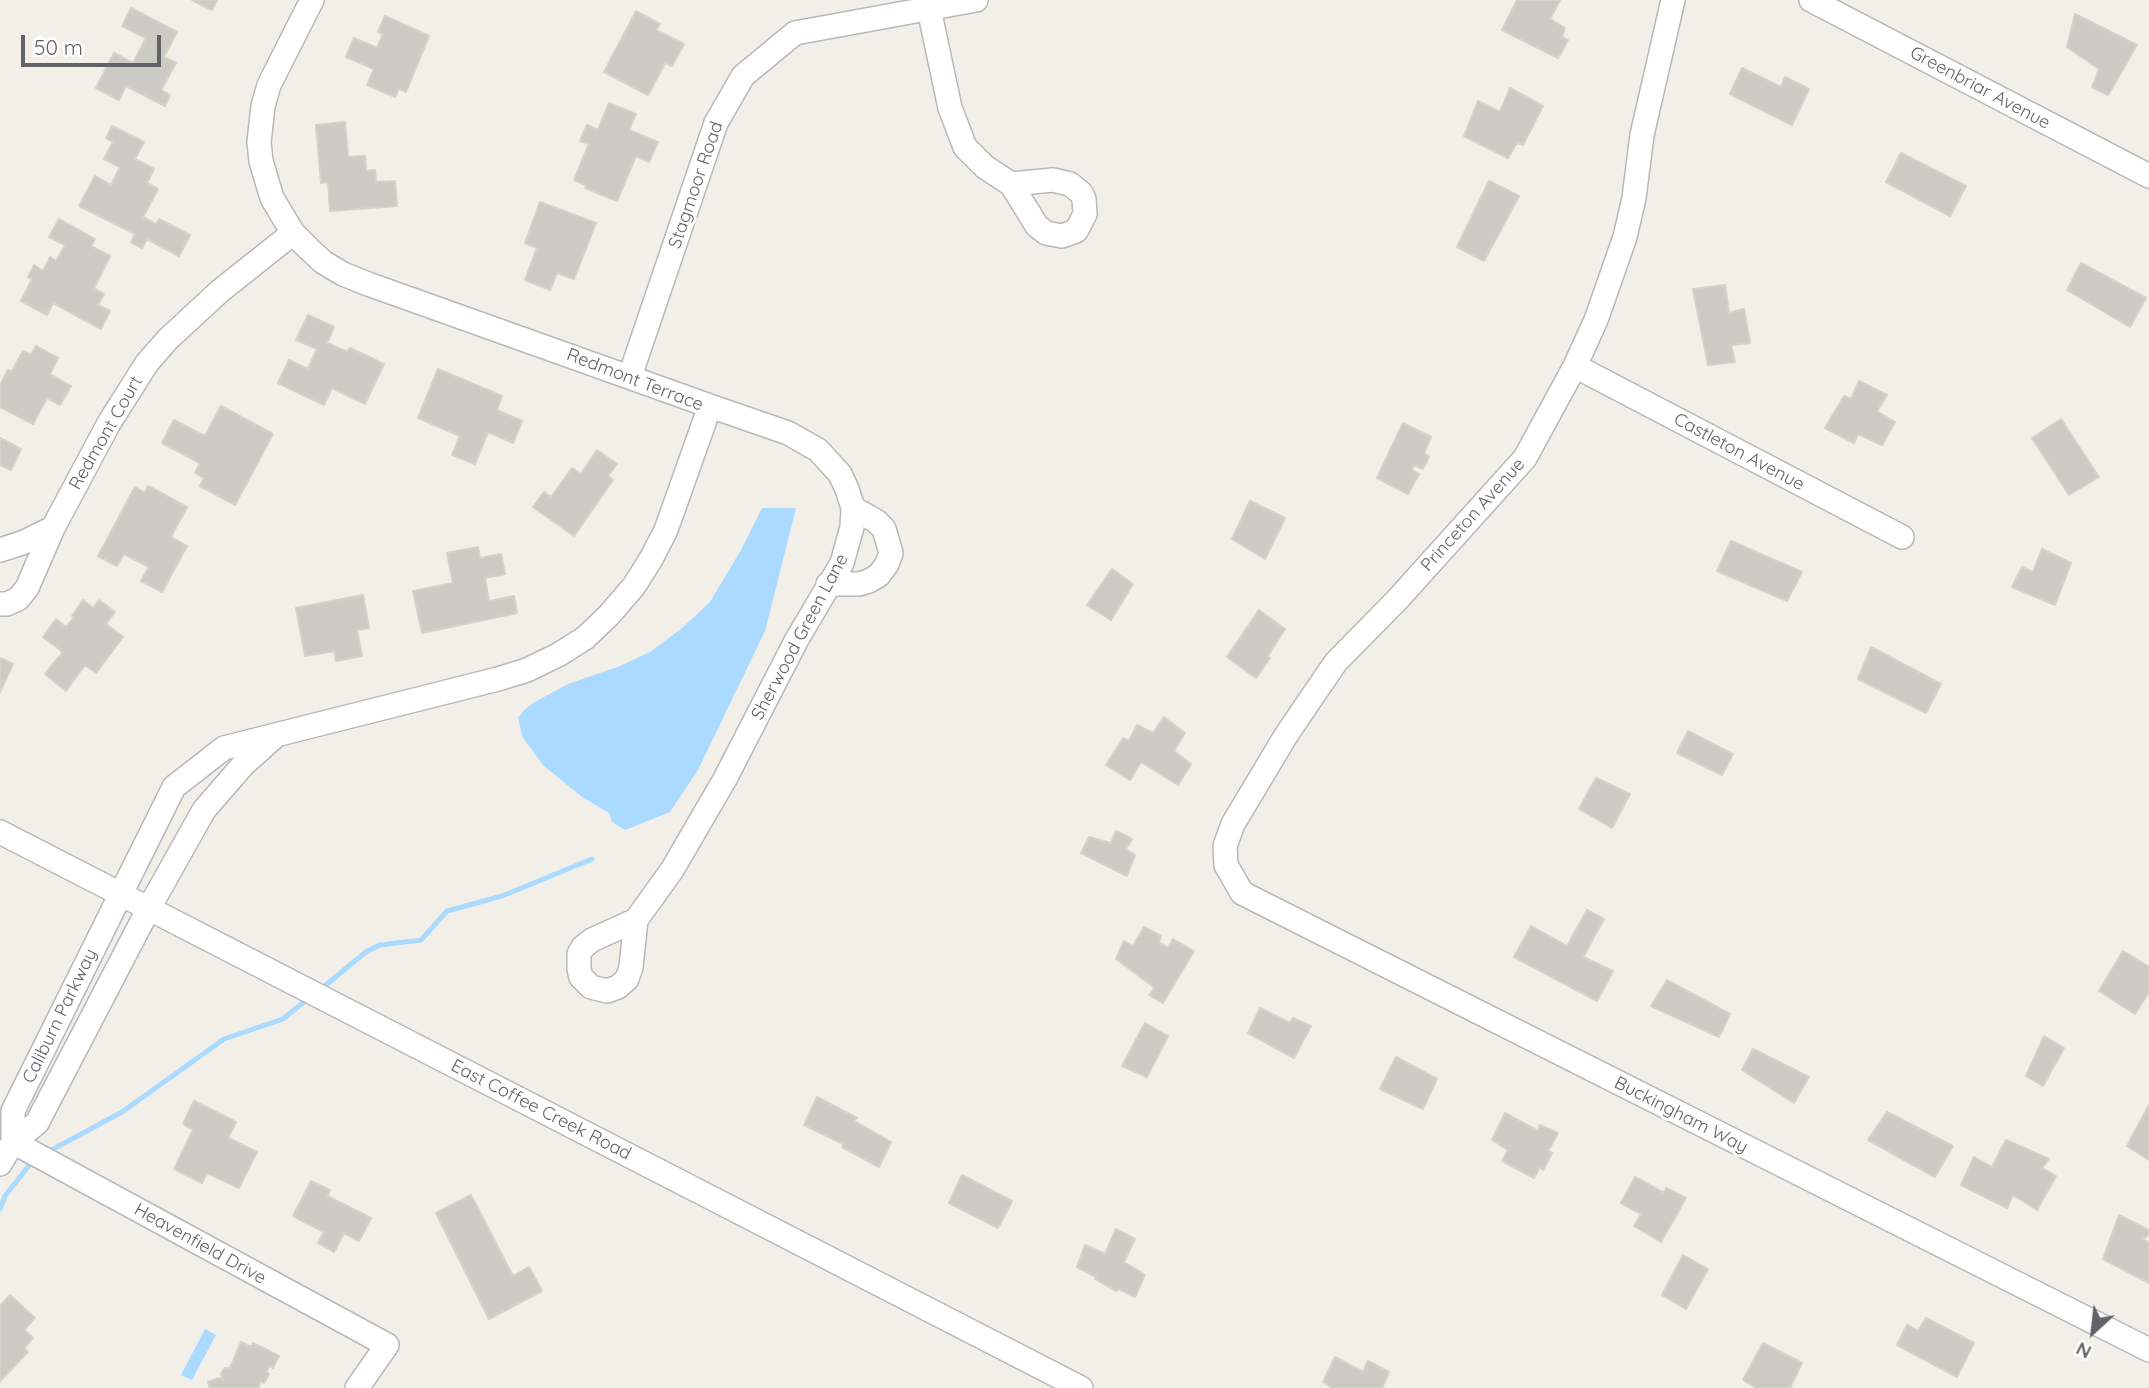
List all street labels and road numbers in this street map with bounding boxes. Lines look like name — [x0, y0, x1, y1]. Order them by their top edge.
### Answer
street label: Greenbriar Avenue — [1906, 42, 2054, 134]
street label: Stagmoor Road — [664, 119, 728, 251]
street label: Redmont Terrace — [564, 344, 706, 416]
street label: Redmont Court — [65, 372, 147, 494]
street label: Castleton Avenue — [1670, 408, 1808, 496]
street label: Princeton Avenue — [1416, 454, 1530, 576]
street label: Sherwood Green Lane — [747, 550, 853, 724]
street label: Caliburn Parkway — [18, 945, 102, 1087]
street label: East Coffee Creek Road — [447, 1055, 635, 1165]
street label: Buckingham Way — [1611, 1072, 1751, 1158]
street label: Heavenfield Drive — [130, 1199, 270, 1289]

